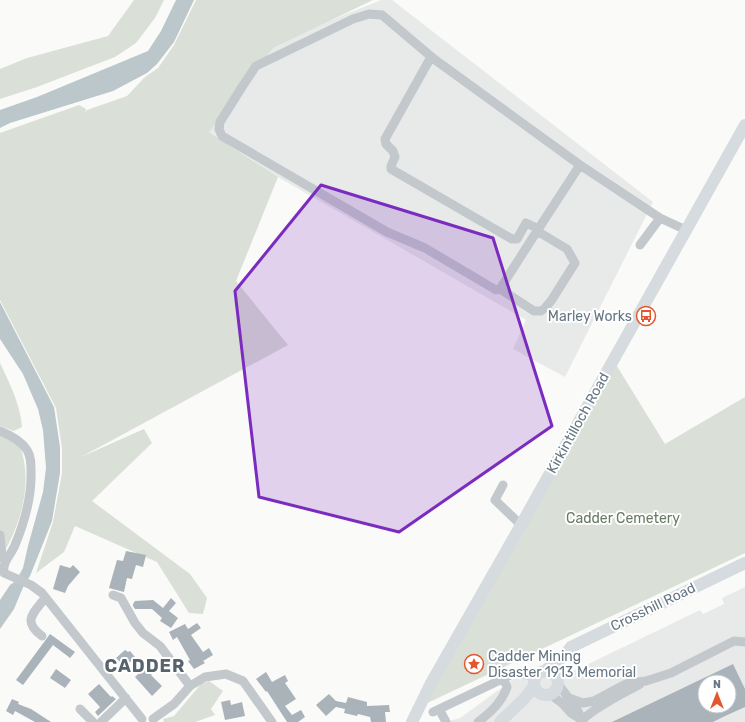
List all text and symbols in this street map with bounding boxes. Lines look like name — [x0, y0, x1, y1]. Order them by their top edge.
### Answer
bus stop icon: Marley Works — [635, 305, 657, 327]
place label: Marley Works — [548, 308, 632, 325]
street label: Kirkintilloch Road — [543, 370, 613, 476]
park label: Cadder Cemetery — [566, 510, 680, 527]
street label: Crosshill Road — [608, 579, 698, 635]
place label: Cadder Mining Disaster 1913 Memorial — [488, 648, 636, 681]
place icon: Cadder Mining Disaster 1913 Memorial — [463, 653, 485, 675]
district label: CADDER — [104, 655, 186, 677]
north arrow — [697, 674, 737, 714]
text: N — [713, 678, 721, 691]

